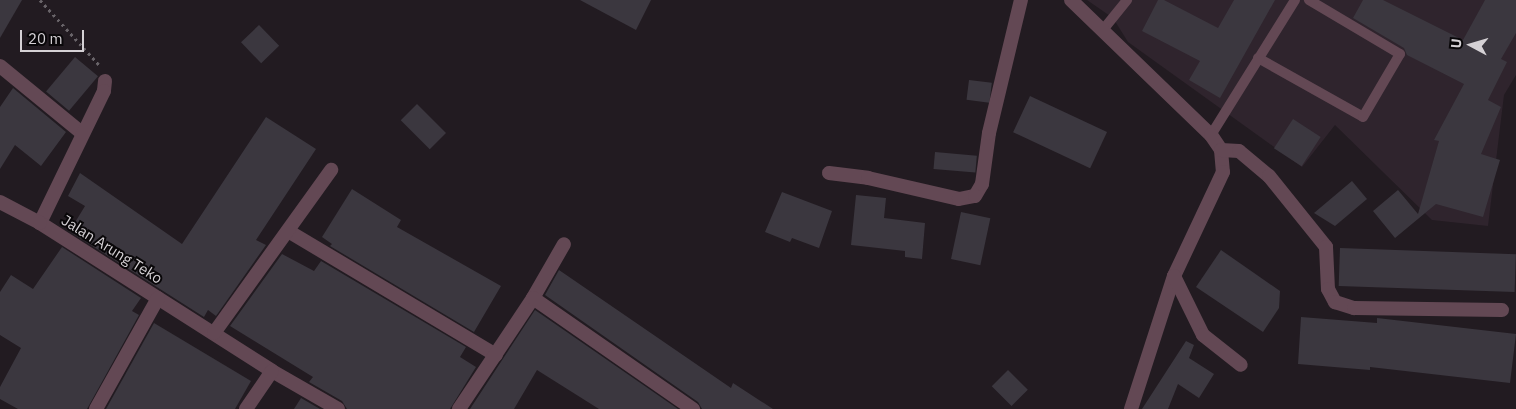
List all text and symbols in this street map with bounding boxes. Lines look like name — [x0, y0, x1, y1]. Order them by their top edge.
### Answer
scale bar — [22, 20, 86, 52]
north arrow — [1446, 20, 1496, 70]
text: 20 m — [28, 29, 63, 48]
text: U — [1447, 38, 1466, 49]
street label: Jalan Arung Teko — [58, 211, 166, 287]

